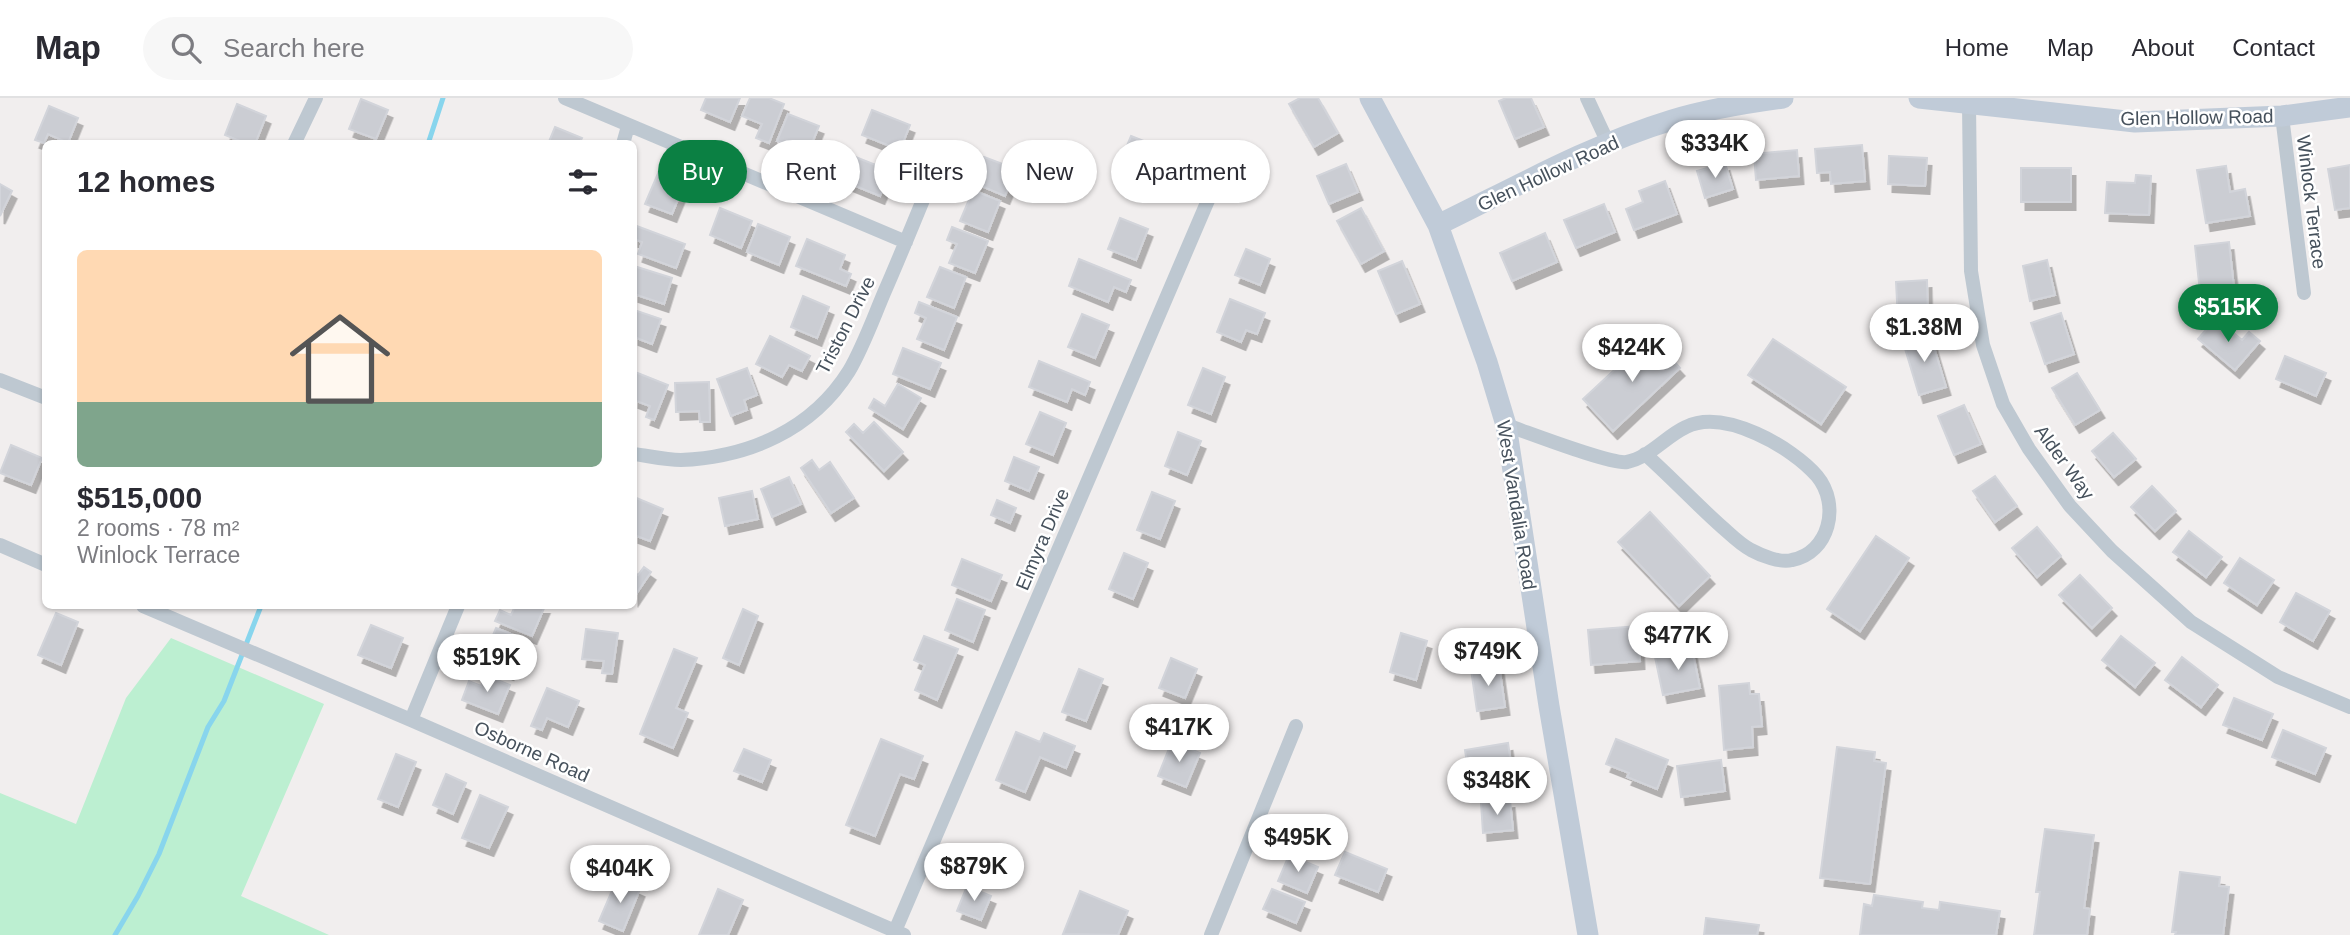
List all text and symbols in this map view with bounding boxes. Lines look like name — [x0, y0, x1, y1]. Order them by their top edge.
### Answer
search box — [143, 17, 633, 80]
text: Map — [35, 29, 101, 66]
icon: search — [167, 29, 205, 67]
text: Search here — [223, 33, 365, 63]
text: Home — [1945, 34, 2009, 61]
text: Map — [2047, 34, 2094, 61]
text: About — [2132, 34, 2194, 61]
text: Contact — [2232, 34, 2315, 61]
street label: Glen Hollow Road — [2120, 106, 2274, 129]
pin: $334K — [1666, 120, 1764, 180]
text: $334K — [1681, 130, 1749, 156]
street label: Glen Hollow Road — [1474, 132, 1622, 215]
street label: Winlock Terrace — [2293, 134, 2330, 270]
chip: Buy — [658, 140, 747, 203]
chip: Rent — [761, 140, 860, 203]
chip: Filters — [874, 140, 987, 203]
chip: New — [1001, 140, 1097, 203]
chip: Apartment — [1111, 140, 1270, 203]
icon: filters — [564, 163, 602, 201]
text: 12 homes — [77, 165, 215, 198]
street label: Triston Drive — [812, 273, 879, 378]
pin: $515K — [2179, 285, 2277, 344]
text: $515K — [2194, 294, 2262, 320]
icon: home — [277, 296, 403, 422]
pin: $1.38M — [1867, 304, 1981, 364]
text: $1.38M — [1886, 314, 1962, 340]
pin: $424K — [1583, 324, 1681, 384]
text: $424K — [1598, 334, 1666, 360]
street label: West Vandalia Road — [1493, 419, 1540, 591]
street label: Alder Way — [2031, 421, 2099, 504]
text: $515,000 — [77, 481, 202, 514]
street label: Elmyra Drive — [1012, 485, 1073, 593]
text: 2 rooms · 78 m² — [77, 515, 239, 541]
text: Winlock Terrace — [77, 542, 240, 568]
pin: $477K — [1629, 612, 1727, 672]
text: $477K — [1644, 622, 1712, 648]
pin: $749K — [1439, 628, 1537, 688]
pin: $519K — [438, 634, 536, 694]
text: $749K — [1454, 638, 1522, 664]
text: $519K — [453, 644, 521, 670]
pin: $417K — [1130, 704, 1228, 764]
text: $417K — [1145, 714, 1213, 740]
street label: Osborne Road — [471, 717, 593, 786]
pin: $348K — [1448, 758, 1546, 817]
text: $348K — [1463, 767, 1531, 793]
pin: $495K — [1249, 814, 1347, 874]
text: $495K — [1264, 824, 1332, 850]
pin: $879K — [925, 844, 1023, 903]
pin: $404K — [571, 846, 669, 905]
text: $879K — [940, 853, 1008, 879]
text: $404K — [586, 855, 654, 881]

